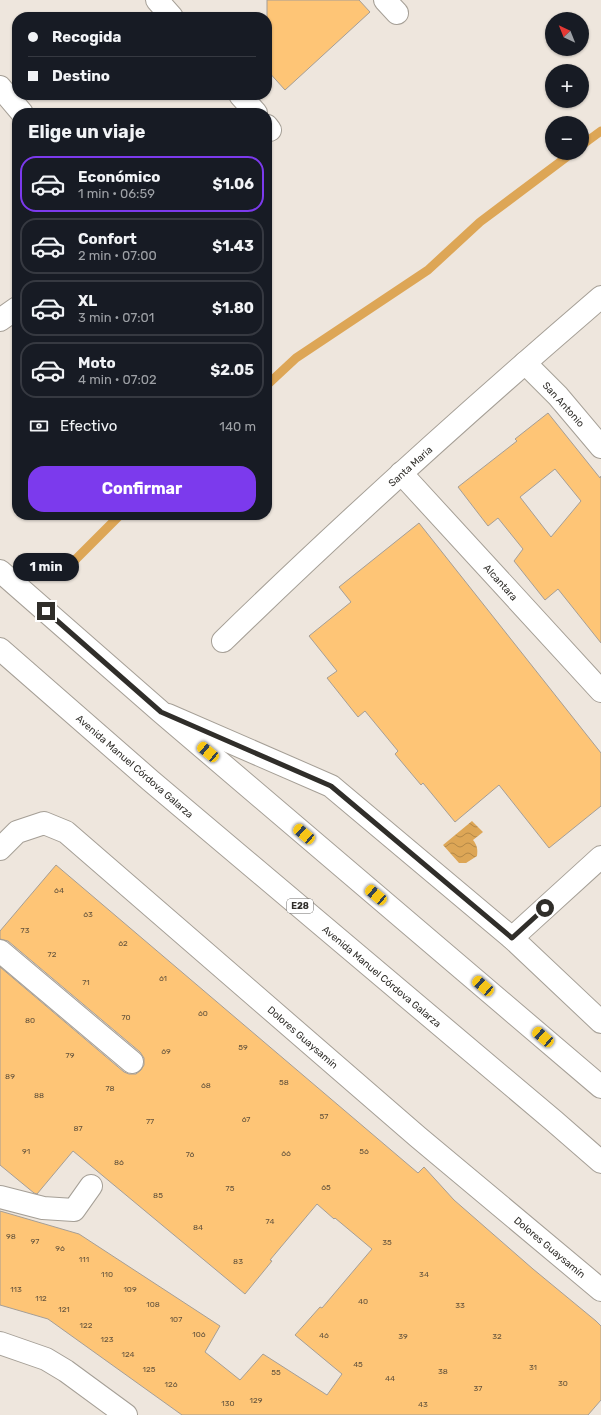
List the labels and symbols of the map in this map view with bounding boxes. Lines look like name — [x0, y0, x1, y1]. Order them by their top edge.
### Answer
north arrow — [545, 12, 589, 56]
street label: San Antonio — [540, 380, 587, 430]
street label: Santa Maria — [386, 444, 435, 490]
callout: 1 min — [13, 553, 79, 581]
street label: Alcantara — [481, 562, 520, 603]
route end — [37, 602, 55, 620]
street label: Avenida Manuel Córdova Galarza — [73, 713, 195, 821]
car — [195, 740, 221, 764]
car — [291, 822, 317, 846]
car — [363, 883, 389, 907]
house number: 64 — [54, 886, 64, 895]
road number: E28 — [287, 899, 313, 913]
route start — [536, 899, 554, 917]
house number: 63 — [83, 910, 93, 919]
street label: Avenida Manuel Córdova Galarza — [320, 924, 443, 1030]
house number: 73 — [21, 926, 30, 935]
house number: 62 — [118, 939, 128, 948]
house number: 72 — [48, 950, 57, 959]
house number: 61 — [159, 974, 167, 983]
car — [470, 974, 496, 998]
house number: 71 — [82, 978, 90, 987]
street label: Dolores Guaysamín — [265, 1004, 340, 1072]
house number: 60 — [198, 1009, 208, 1018]
house number: 70 — [121, 1013, 131, 1022]
house number: 80 — [25, 1016, 35, 1025]
car — [530, 1025, 556, 1049]
house number: 59 — [238, 1043, 248, 1052]
house number: 69 — [161, 1047, 171, 1056]
house number: 79 — [66, 1051, 75, 1060]
house number: 89 — [5, 1072, 15, 1081]
house number: 58 — [279, 1078, 289, 1087]
house number: 68 — [201, 1081, 211, 1090]
house number: 78 — [105, 1084, 115, 1093]
house number: 88 — [34, 1091, 44, 1100]
house number: 57 — [320, 1112, 328, 1121]
house number: 67 — [242, 1115, 250, 1124]
house number: 77 — [146, 1117, 154, 1126]
house number: 87 — [73, 1124, 83, 1133]
house number: 91 — [22, 1147, 30, 1156]
house number: 56 — [359, 1147, 369, 1156]
house number: 66 — [281, 1149, 291, 1158]
house number: 76 — [186, 1150, 195, 1159]
house number: 86 — [114, 1158, 124, 1167]
house number: 65 — [321, 1183, 331, 1192]
house number: 75 — [226, 1184, 235, 1193]
house number: 85 — [153, 1191, 163, 1200]
street label: Dolores Guaysamín — [511, 1214, 587, 1281]
house number: 74 — [266, 1217, 274, 1226]
house number: 84 — [193, 1223, 203, 1232]
house number: 98 — [6, 1232, 16, 1241]
house number: 97 — [31, 1237, 39, 1246]
house number: 35 — [382, 1238, 392, 1247]
house number: 96 — [55, 1244, 65, 1253]
house number: 111 — [79, 1255, 89, 1264]
house number: 83 — [233, 1257, 243, 1266]
house number: 110 — [101, 1270, 113, 1279]
house number: 34 — [419, 1270, 429, 1279]
house number: 113 — [10, 1285, 22, 1294]
house number: 109 — [123, 1285, 137, 1294]
house number: 112 — [35, 1294, 47, 1303]
house number: 40 — [358, 1297, 368, 1306]
house number: 108 — [146, 1300, 160, 1309]
house number: 33 — [455, 1301, 465, 1310]
house number: 121 — [58, 1305, 70, 1314]
house number: 107 — [170, 1315, 182, 1324]
house number: 122 — [80, 1321, 93, 1330]
house number: 106 — [192, 1330, 206, 1339]
house number: 46 — [319, 1331, 329, 1340]
house number: 39 — [398, 1332, 408, 1341]
house number: 32 — [492, 1332, 502, 1341]
house number: 123 — [101, 1335, 114, 1344]
house number: 124 — [121, 1350, 135, 1359]
house number: 45 — [353, 1360, 363, 1369]
house number: 31 — [529, 1363, 537, 1372]
house number: 125 — [143, 1365, 156, 1374]
house number: 38 — [438, 1367, 448, 1376]
house number: 55 — [271, 1368, 281, 1377]
house number: 44 — [385, 1374, 395, 1383]
house number: 30 — [558, 1379, 568, 1388]
house number: 126 — [165, 1380, 178, 1389]
house number: 37 — [474, 1384, 482, 1393]
house number: 129 — [250, 1396, 263, 1405]
house number: 130 — [221, 1399, 235, 1408]
house number: 43 — [418, 1400, 428, 1409]

